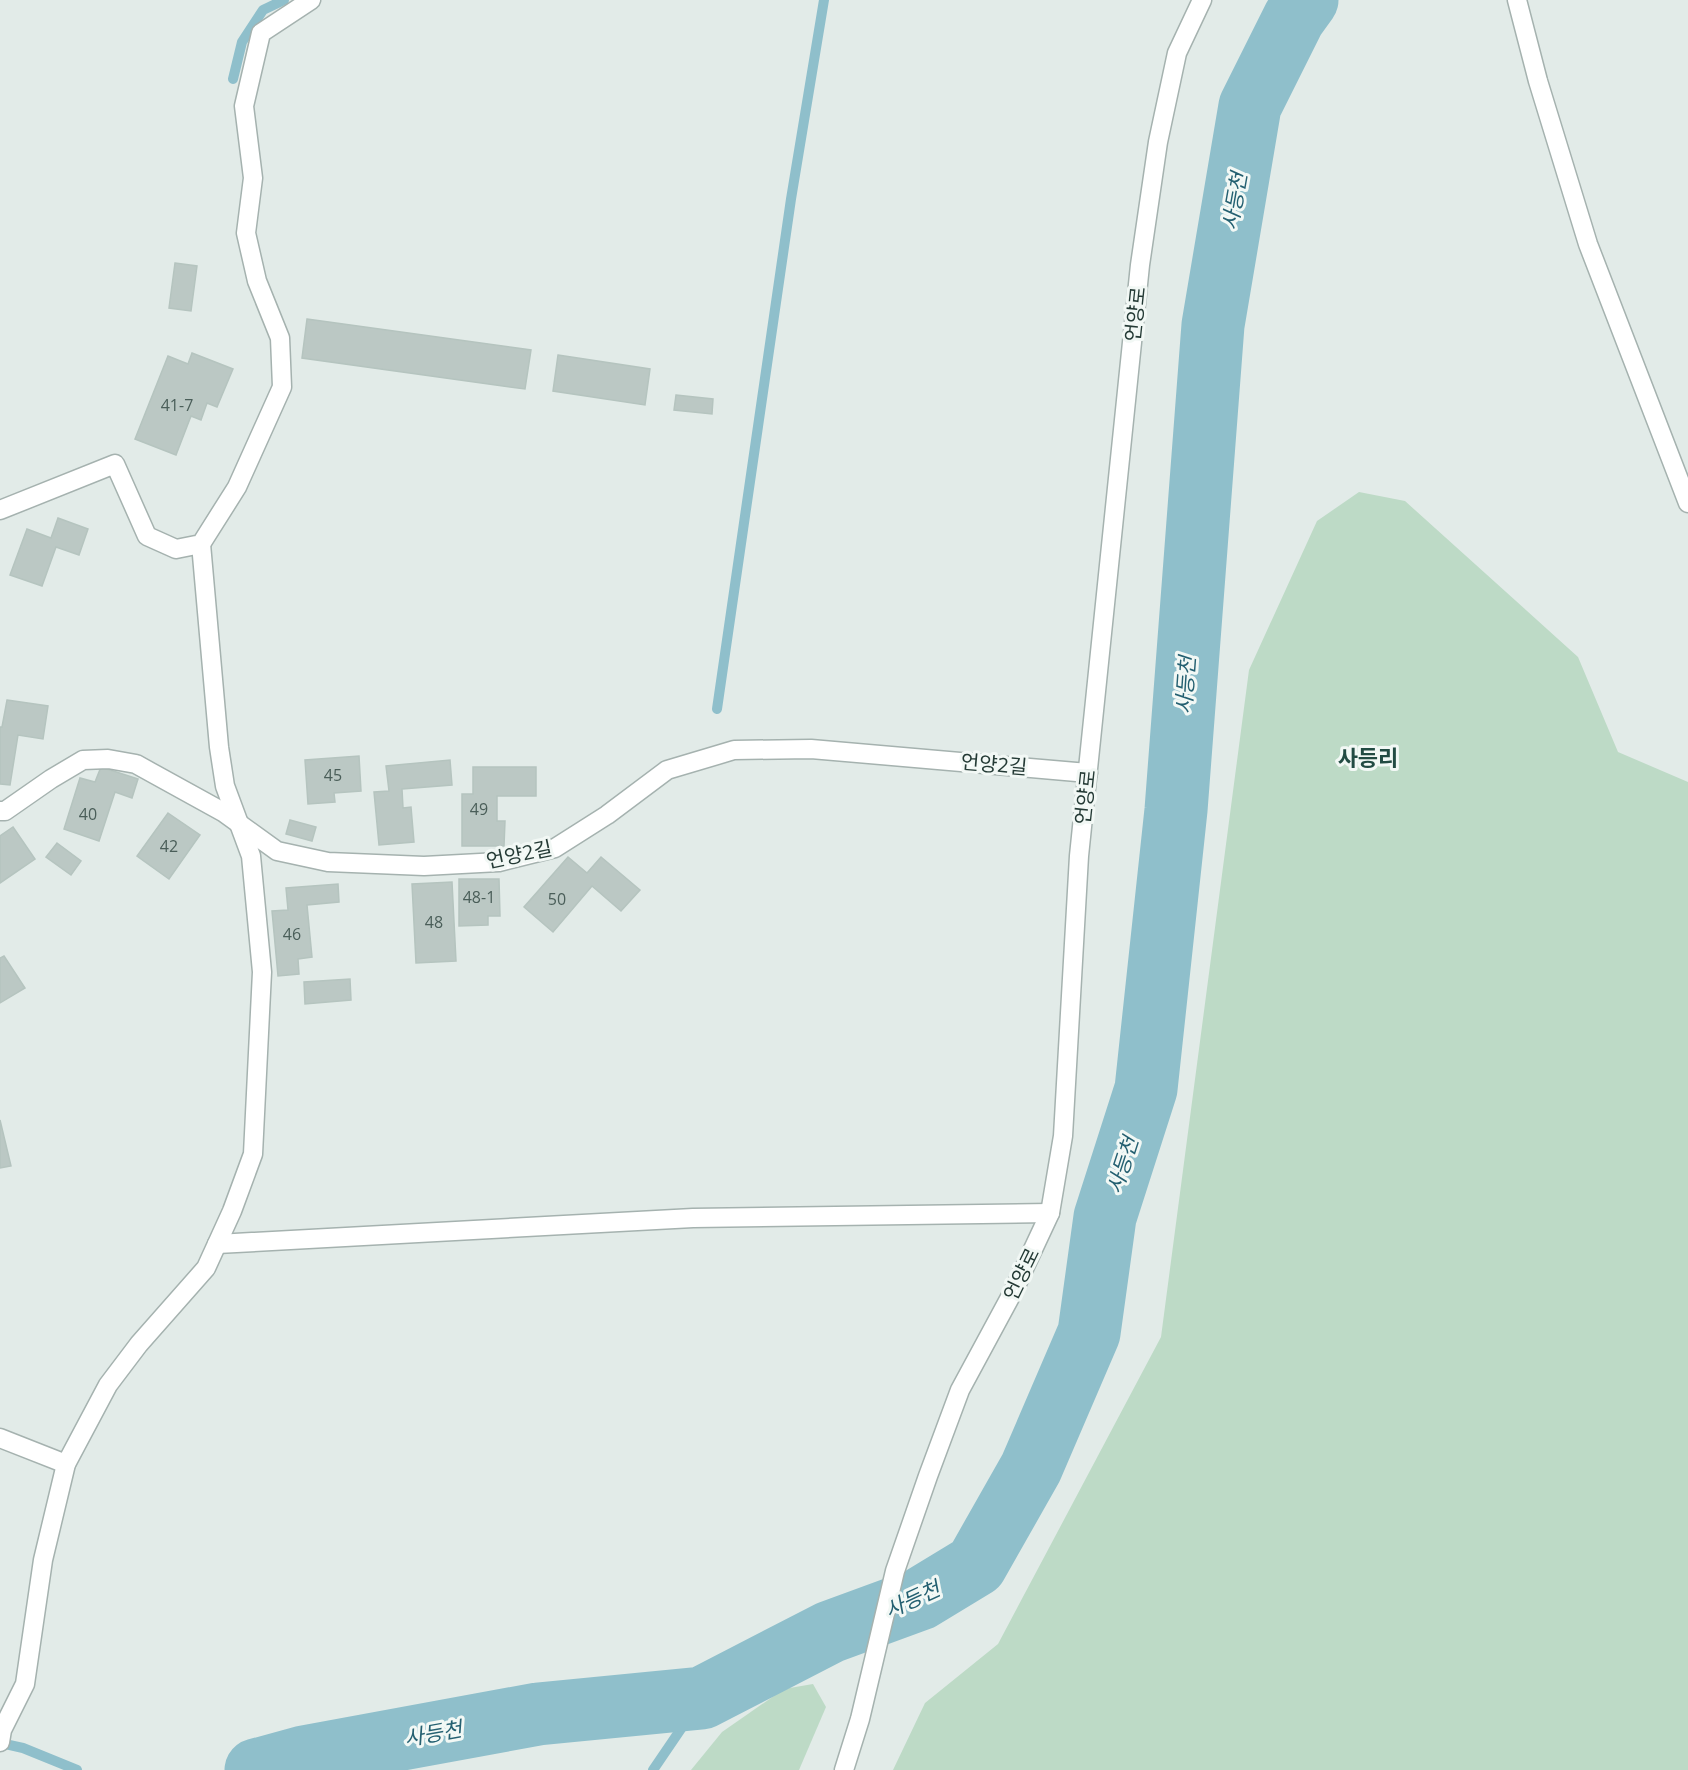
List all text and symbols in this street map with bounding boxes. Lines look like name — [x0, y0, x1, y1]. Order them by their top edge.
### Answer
water label: 사등천 — [1215, 167, 1253, 232]
street label: 언양로 — [1119, 285, 1151, 343]
house number: 41-7 — [161, 394, 193, 416]
water label: 사등천 — [1169, 652, 1201, 715]
district label: 사등리 — [1338, 742, 1398, 772]
street label: 언양2길 — [960, 748, 1028, 780]
house number: 45 — [324, 764, 342, 786]
street label: 언양로 — [1069, 768, 1101, 826]
house number: 49 — [470, 798, 488, 820]
house number: 40 — [79, 803, 97, 825]
street label: 언양2길 — [484, 834, 554, 874]
house number: 42 — [160, 835, 178, 857]
house number: 48-1 — [463, 886, 495, 908]
house number: 50 — [548, 888, 566, 910]
house number: 48 — [425, 911, 443, 933]
house number: 46 — [283, 923, 301, 945]
water label: 사등천 — [1100, 1131, 1145, 1197]
street label: 언양로 — [997, 1243, 1045, 1305]
water label: 사등천 — [880, 1573, 947, 1624]
water label: 사등천 — [402, 1714, 467, 1752]

